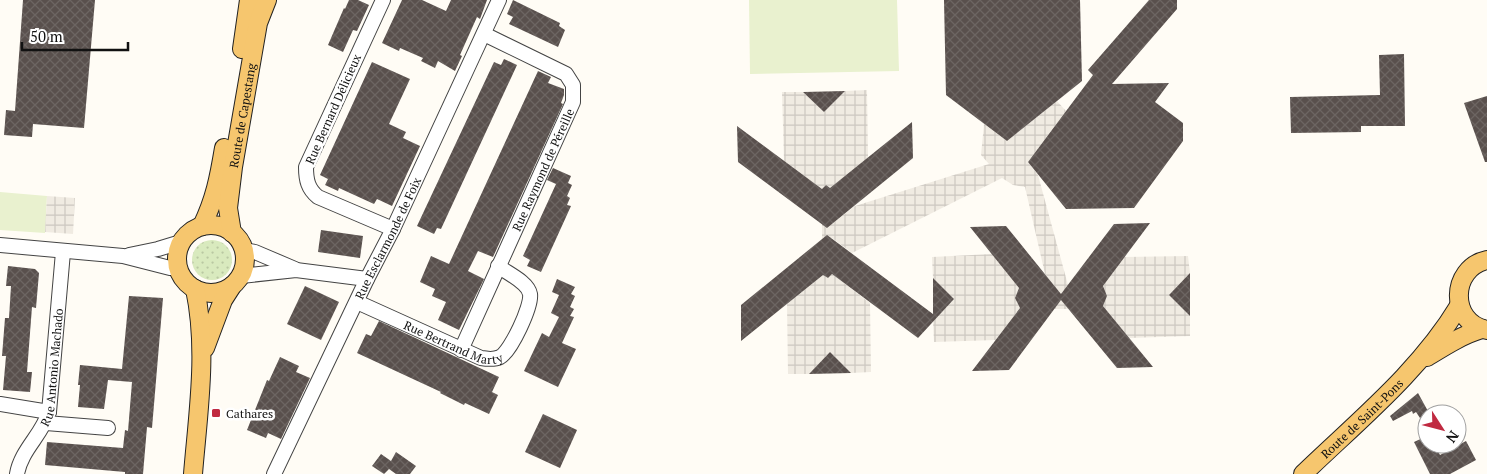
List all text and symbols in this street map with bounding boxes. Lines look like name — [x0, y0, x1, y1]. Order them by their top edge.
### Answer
scale bar — [22, 20, 129, 52]
text: 50 m — [30, 26, 63, 46]
street label: Rue Bernard Délicieux — [302, 51, 364, 166]
street label: Route de Capestang — [226, 61, 259, 169]
street label: Rue Raymond de Péreille — [508, 106, 577, 233]
street label: Rue Esclarmonde de Foix — [351, 174, 424, 301]
street label: Rue Antonio Machado — [37, 307, 66, 429]
street label: Rue Bertrand Marty — [402, 317, 506, 367]
street label: Route de Saint-Pons — [1317, 375, 1406, 461]
north arrow — [1417, 404, 1467, 454]
place label: Cathares — [226, 406, 273, 421]
marker: Cathares — [210, 407, 222, 419]
text: N — [1442, 427, 1464, 447]

